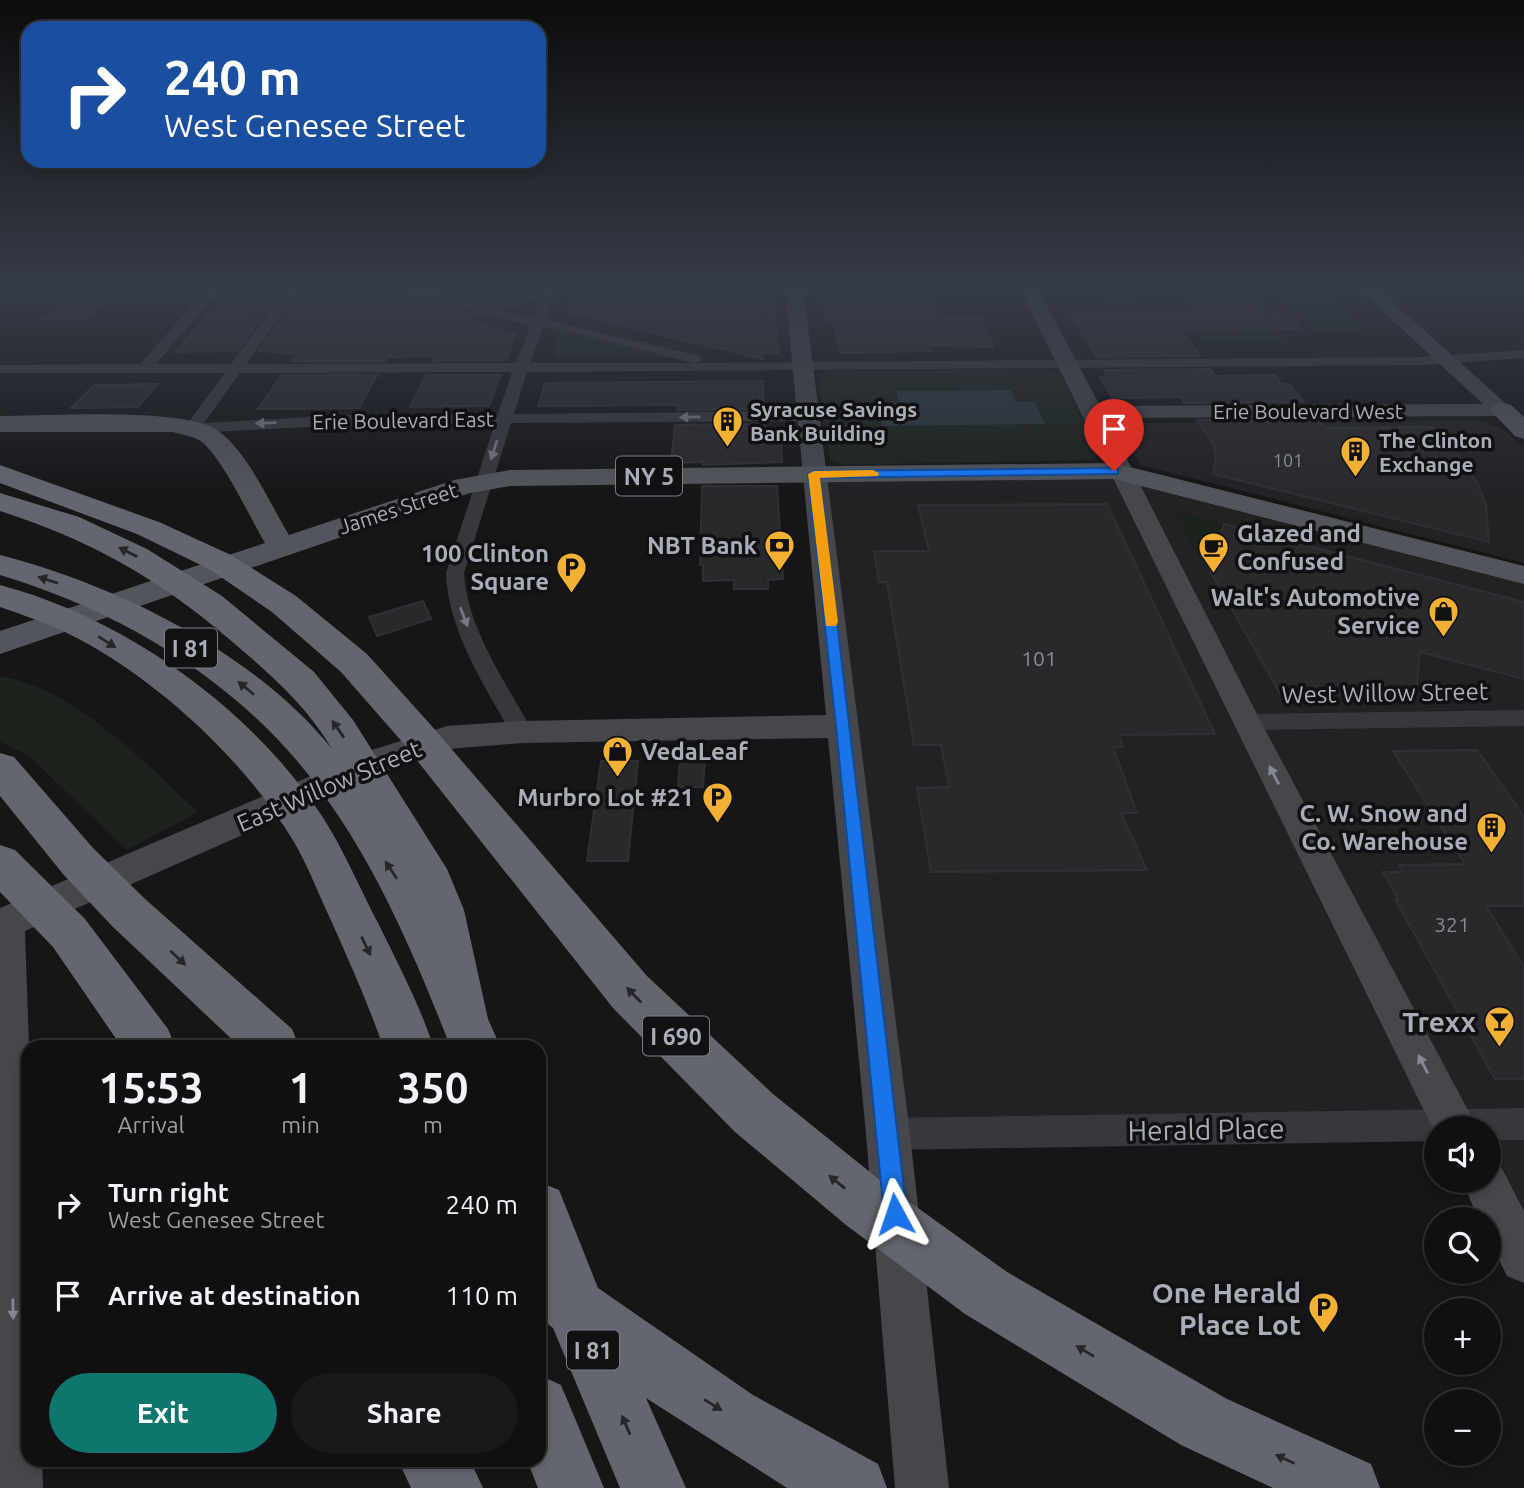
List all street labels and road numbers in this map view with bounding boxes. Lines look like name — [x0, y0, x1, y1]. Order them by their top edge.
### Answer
street label: Erie Boulevard West — [1213, 399, 1403, 423]
street label: Erie Boulevard East — [312, 406, 494, 434]
road number: NY 5 — [616, 456, 682, 496]
street label: James Street — [336, 478, 460, 538]
road number: I 81 — [165, 628, 217, 668]
street label: West Willow Street — [1281, 678, 1489, 708]
street label: East Willow Street — [233, 735, 426, 837]
road number: I 690 — [643, 1016, 709, 1056]
street label: Herald Place — [1127, 1112, 1285, 1146]
road number: I 81 — [567, 1330, 619, 1370]

